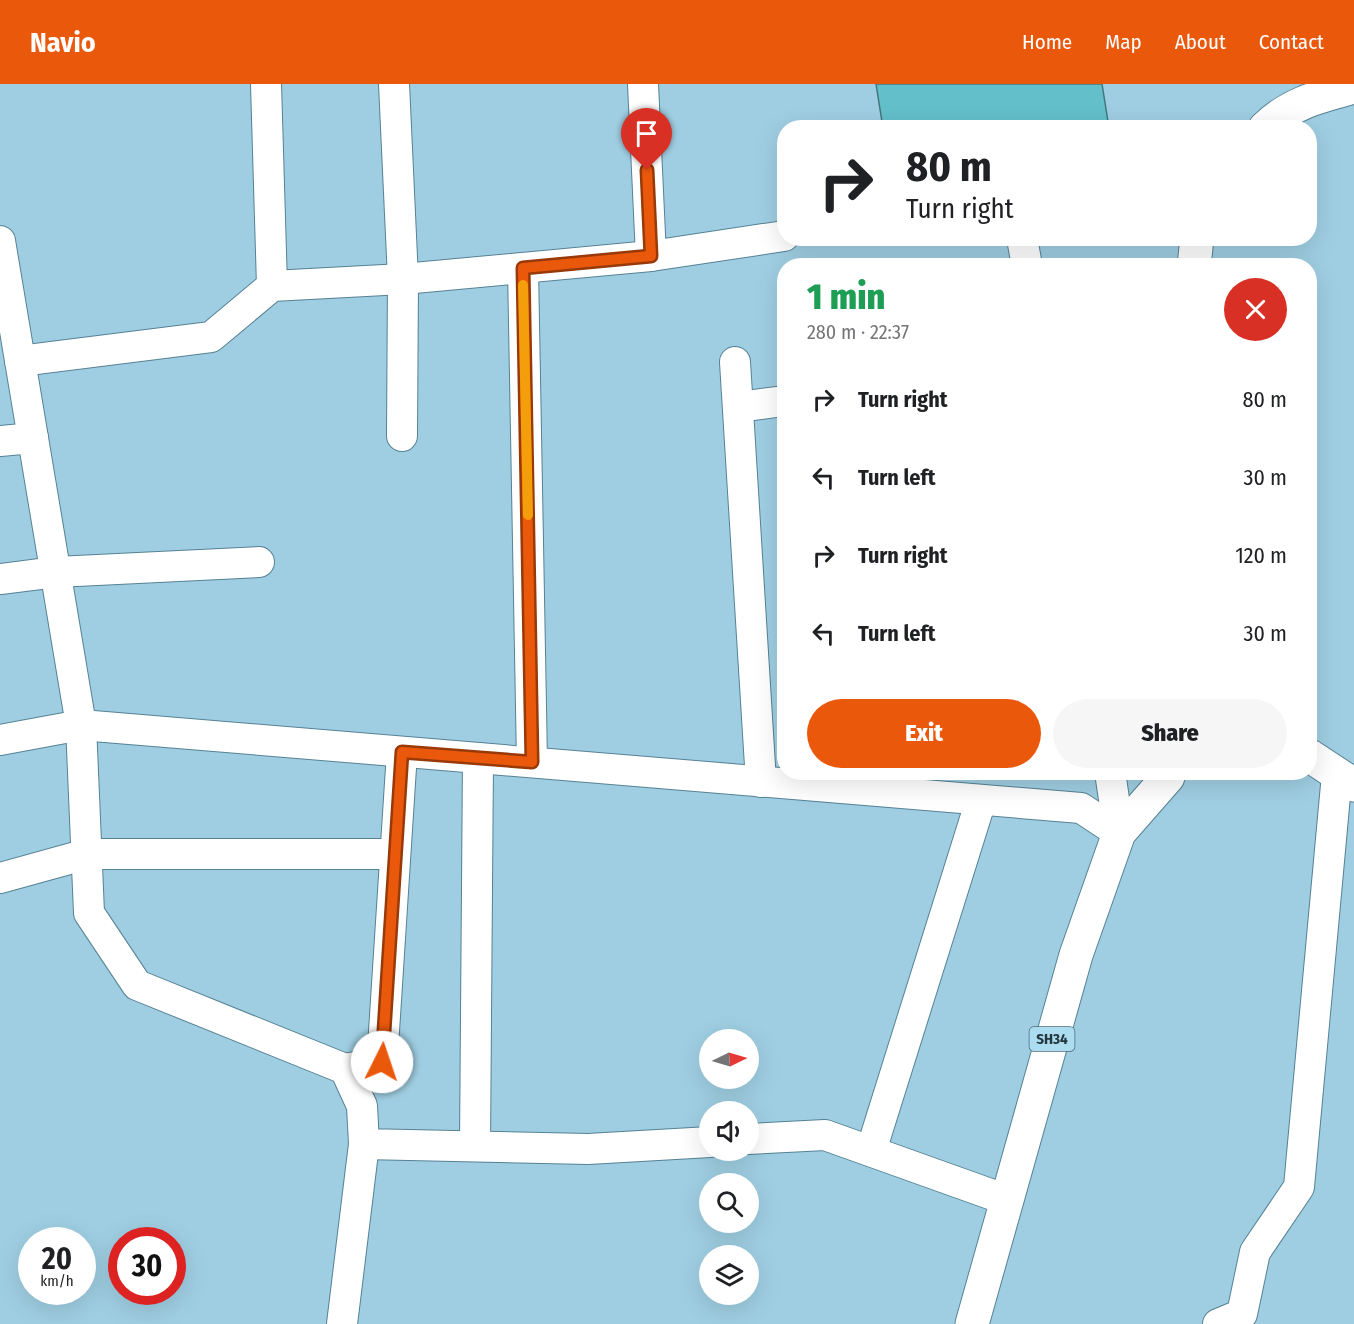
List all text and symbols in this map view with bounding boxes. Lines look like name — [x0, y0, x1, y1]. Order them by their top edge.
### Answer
text: Navio — [30, 26, 96, 59]
text: Home — [1022, 29, 1072, 55]
text: Map — [1105, 29, 1142, 55]
text: About — [1175, 29, 1226, 55]
text: Contact — [1259, 29, 1324, 55]
pin — [621, 108, 672, 170]
icon: arrive — [630, 117, 663, 150]
text: 80 m — [906, 142, 992, 192]
icon: right — [807, 144, 885, 222]
text: Turn right — [906, 193, 1014, 225]
text: 1 min — [807, 275, 885, 319]
button: close — [1224, 278, 1287, 341]
text: 280 m · 22:37 — [807, 320, 909, 344]
icon: right — [807, 383, 840, 416]
text: Turn right — [858, 386, 947, 413]
text: 80 m — [1242, 386, 1287, 413]
icon: left — [807, 461, 840, 494]
text: Turn left — [858, 464, 936, 491]
text: 30 m — [1244, 464, 1287, 491]
icon: right — [807, 539, 840, 572]
text: Turn right — [858, 542, 947, 569]
text: 120 m — [1235, 542, 1287, 569]
icon: left — [807, 617, 840, 650]
text: Turn left — [858, 620, 936, 647]
text: 30 m — [1244, 620, 1287, 647]
button: Exit — [807, 699, 1041, 768]
button: Share — [1053, 699, 1287, 768]
road number: SH34 — [1030, 1027, 1074, 1051]
north arrow — [699, 1029, 759, 1089]
map controls — [699, 1029, 759, 1305]
position arrow — [350, 1030, 414, 1094]
button: sound — [699, 1101, 759, 1161]
button: search — [699, 1173, 759, 1233]
speed limit sign: 30 — [108, 1227, 186, 1305]
text: 20 — [42, 1241, 72, 1277]
button: layers — [699, 1245, 759, 1305]
text: km/h — [40, 1272, 74, 1290]

